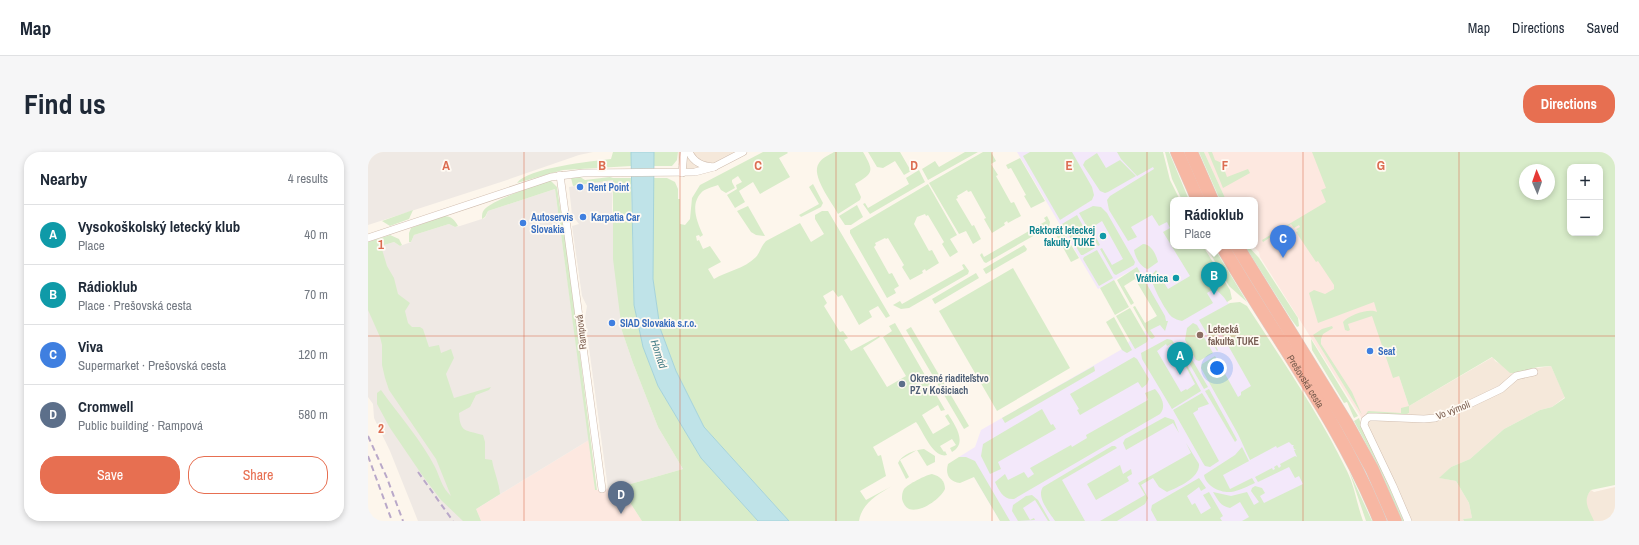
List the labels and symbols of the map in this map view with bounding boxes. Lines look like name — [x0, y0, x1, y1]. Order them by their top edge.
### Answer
text: A — [442, 157, 450, 174]
text: B — [598, 157, 606, 174]
text: C — [754, 157, 762, 174]
text: D — [910, 157, 918, 174]
text: E — [1065, 157, 1073, 174]
text: F — [1222, 157, 1229, 174]
text: G — [1377, 157, 1385, 174]
north arrow — [1519, 164, 1555, 200]
place label: Rent Point — [588, 181, 629, 194]
marker: Rent Point — [575, 182, 585, 192]
place label: Autoservis Slovakia — [531, 211, 574, 236]
place label: Karpatia Car — [591, 211, 641, 224]
marker: Karpatia Car — [578, 212, 588, 222]
marker: Autoservis Slovakia — [518, 218, 528, 228]
place label: Rektorát leteckej fakulty TUKE — [1029, 224, 1096, 249]
pin: C — [1270, 225, 1296, 258]
marker: Rektorát leteckej fakulty TUKE — [1098, 231, 1108, 241]
text: 1 — [378, 236, 384, 253]
pin: B — [1201, 262, 1227, 295]
place label: Vrátnica — [1136, 272, 1168, 285]
marker: Vrátnica — [1171, 273, 1181, 283]
street label: Rampová — [572, 313, 590, 350]
place label: SIAD Slovakia s.r.o. — [620, 317, 697, 330]
marker: SIAD Slovakia s.r.o. — [607, 318, 617, 328]
place label: Letecká fakulta TUKE — [1208, 323, 1260, 348]
marker: Letecká fakulta TUKE — [1195, 330, 1205, 340]
water label: Hornád — [648, 338, 671, 371]
pin: A — [1167, 342, 1193, 375]
place label: Seat — [1378, 345, 1396, 358]
marker: Seat — [1365, 346, 1375, 356]
street label: Prešovská cesta — [1284, 352, 1327, 410]
your location — [1207, 358, 1227, 378]
place label: Okresné riaditeľstvo PZ v Košiciach — [910, 372, 989, 397]
marker: Okresné riaditeľstvo PZ v Košiciach — [897, 379, 907, 389]
street label: Vo výmoli — [1434, 398, 1472, 422]
text: 2 — [378, 420, 384, 437]
pin: D — [608, 481, 634, 514]

